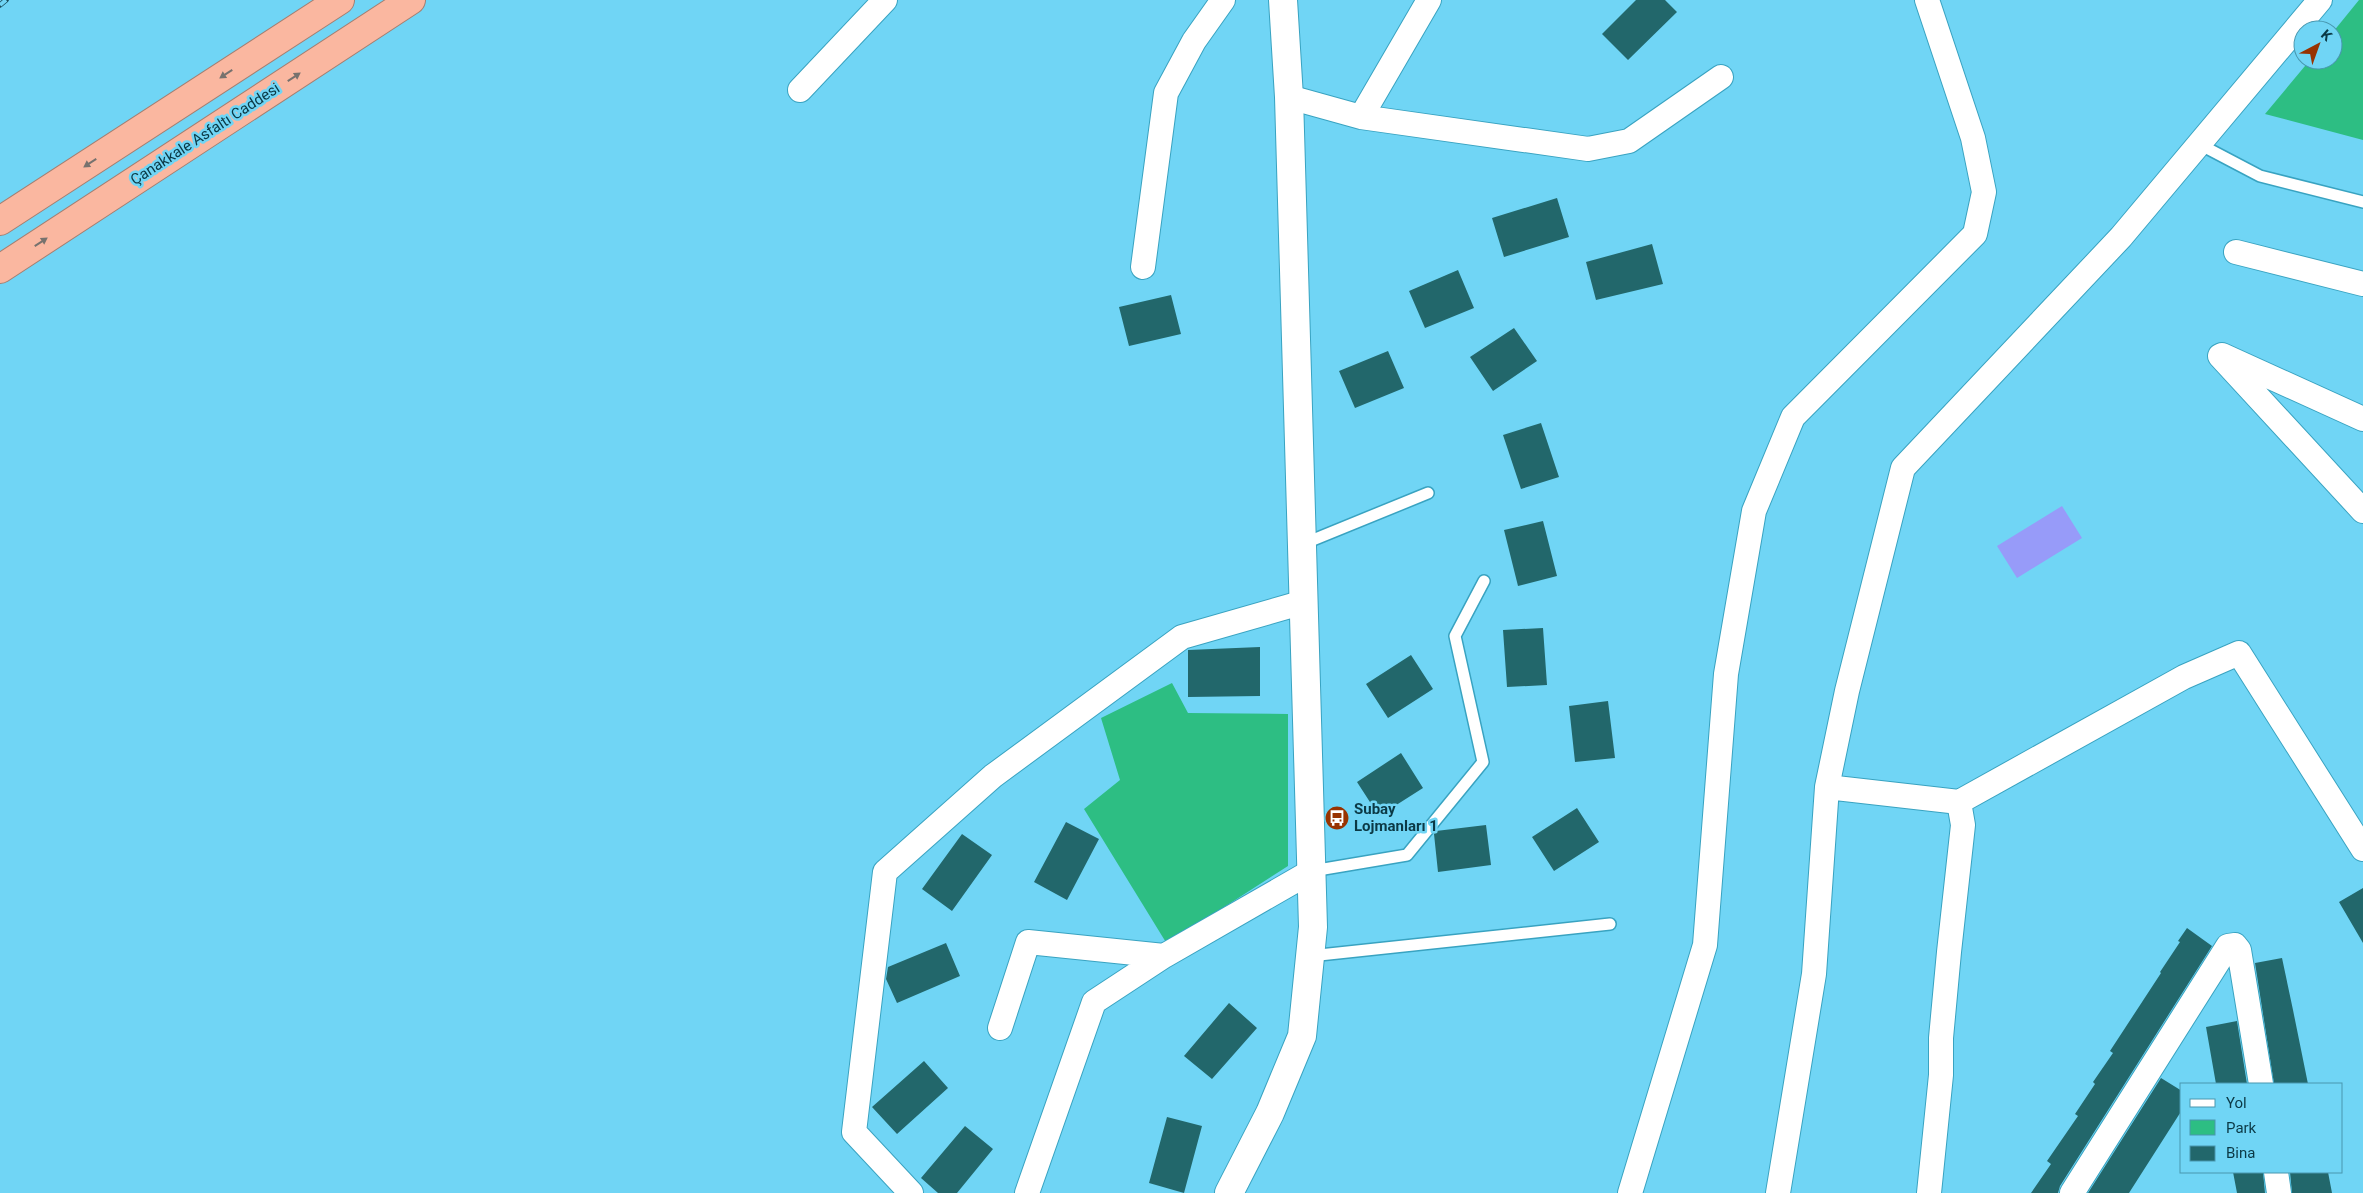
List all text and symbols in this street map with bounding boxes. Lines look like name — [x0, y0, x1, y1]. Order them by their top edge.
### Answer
north arrow — [2293, 20, 2343, 70]
text: K — [2318, 26, 2335, 44]
one-way arrow — [219, 70, 232, 79]
one-way arrow — [287, 72, 301, 81]
street label: Çanakkale Asfaltı Caddesi — [127, 79, 283, 189]
one-way arrow — [83, 158, 96, 168]
one-way arrow — [34, 237, 47, 247]
place label: Subay Lojmanları 1 — [1354, 800, 1438, 835]
bus stop icon: Subay Lojmanları 1 — [1324, 805, 1350, 831]
legend — [2180, 1083, 2343, 1173]
text: Yol — [2226, 1094, 2247, 1112]
text: Park — [2226, 1119, 2257, 1137]
text: Bina — [2226, 1144, 2255, 1162]

